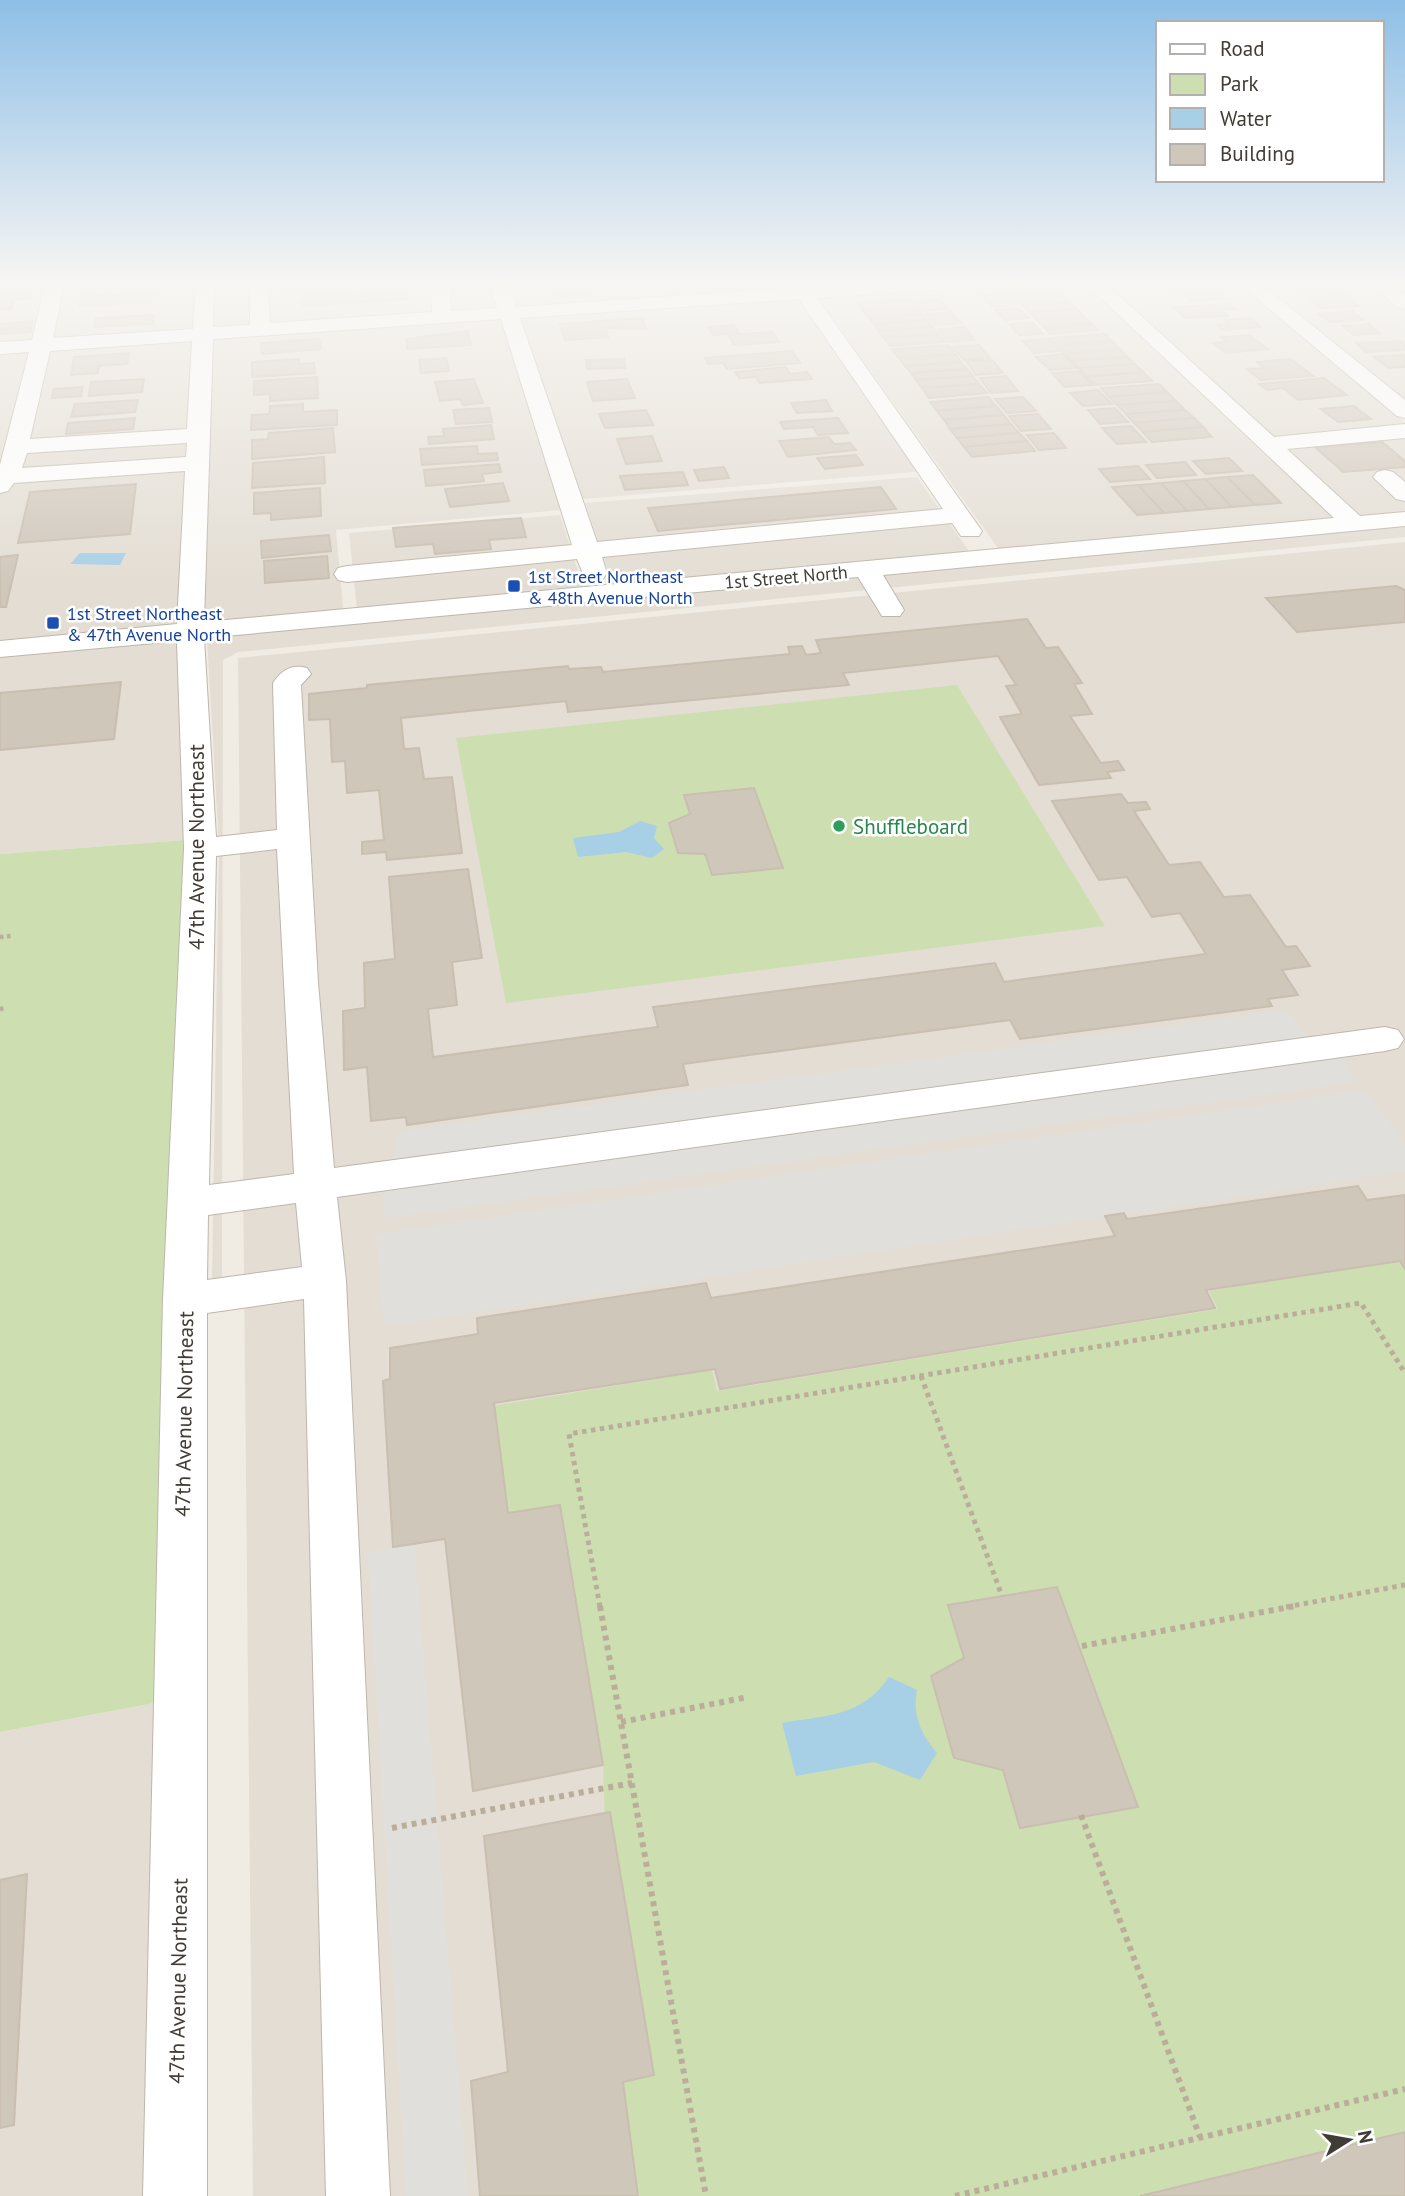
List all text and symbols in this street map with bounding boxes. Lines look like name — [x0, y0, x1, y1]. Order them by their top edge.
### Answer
legend — [1156, 21, 1384, 182]
text: Road — [1220, 35, 1264, 62]
text: Park — [1220, 70, 1259, 97]
text: Water — [1220, 105, 1272, 132]
text: Building — [1220, 140, 1295, 167]
street label: 1st Street North — [724, 560, 848, 594]
place label: 1st Street Northeast & 48th Avenue North — [528, 565, 693, 609]
marker: 1st Street Northeast & 48th Avenue North — [506, 578, 522, 594]
place label: 1st Street Northeast & 47th Avenue North — [67, 602, 231, 646]
marker: 1st Street Northeast & 47th Avenue North — [45, 615, 61, 631]
street label: 47th Avenue Northeast — [183, 744, 210, 950]
place label: Shuffleboard — [853, 813, 968, 840]
marker: Shuffleboard — [831, 818, 847, 834]
street label: 47th Avenue Northeast — [169, 1311, 199, 1517]
street label: 47th Avenue Northeast — [163, 1878, 193, 2084]
north arrow — [1314, 2105, 1384, 2175]
text: N — [1353, 2128, 1379, 2145]

